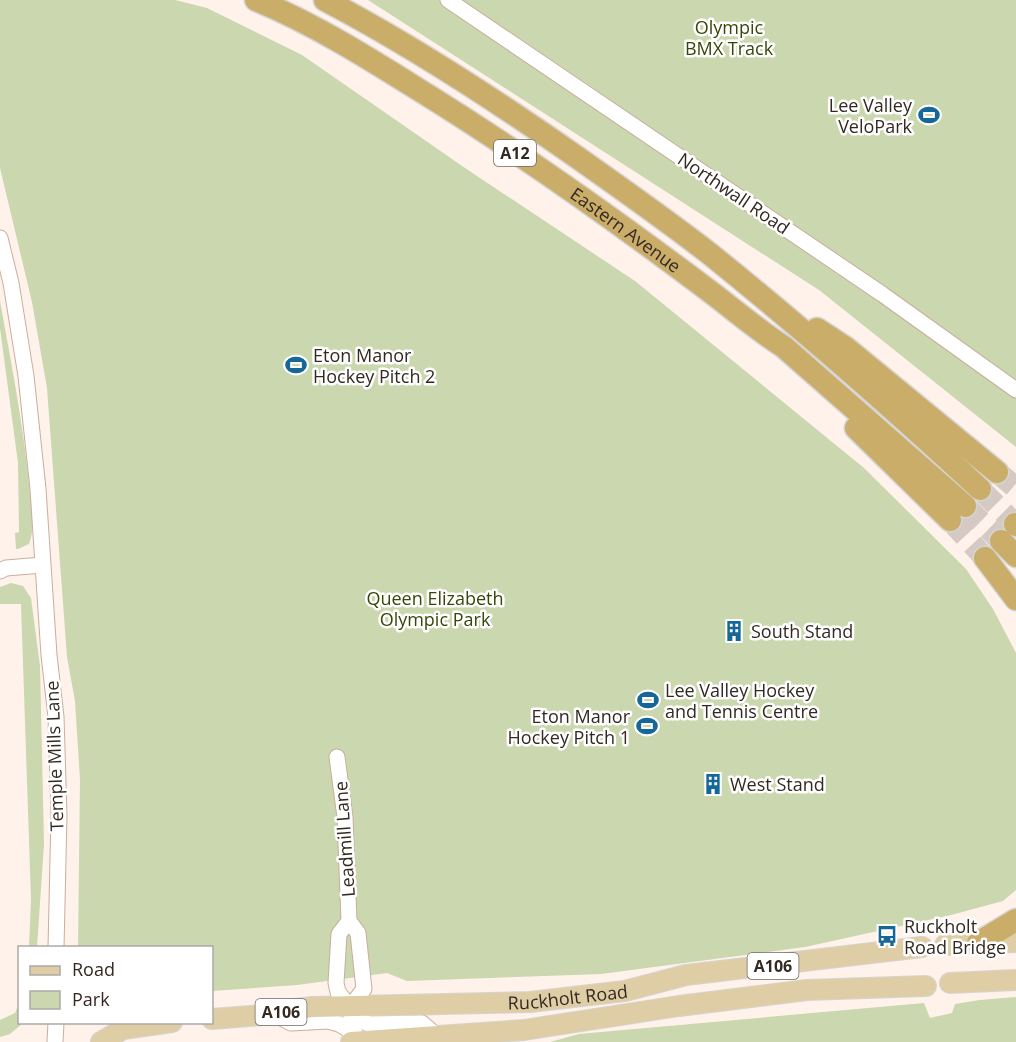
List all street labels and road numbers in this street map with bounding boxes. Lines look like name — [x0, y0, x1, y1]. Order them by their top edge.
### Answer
road number: A12 — [494, 140, 536, 166]
street label: Northwall Road — [673, 147, 795, 239]
street label: Eastern Avenue — [566, 182, 686, 278]
street label: Temple Mills Lane — [39, 680, 69, 832]
street label: Leadmill Lane — [328, 780, 360, 898]
road number: A106 — [748, 953, 798, 979]
street label: Ruckholt Road — [507, 979, 629, 1015]
road number: A106 — [256, 999, 306, 1025]

